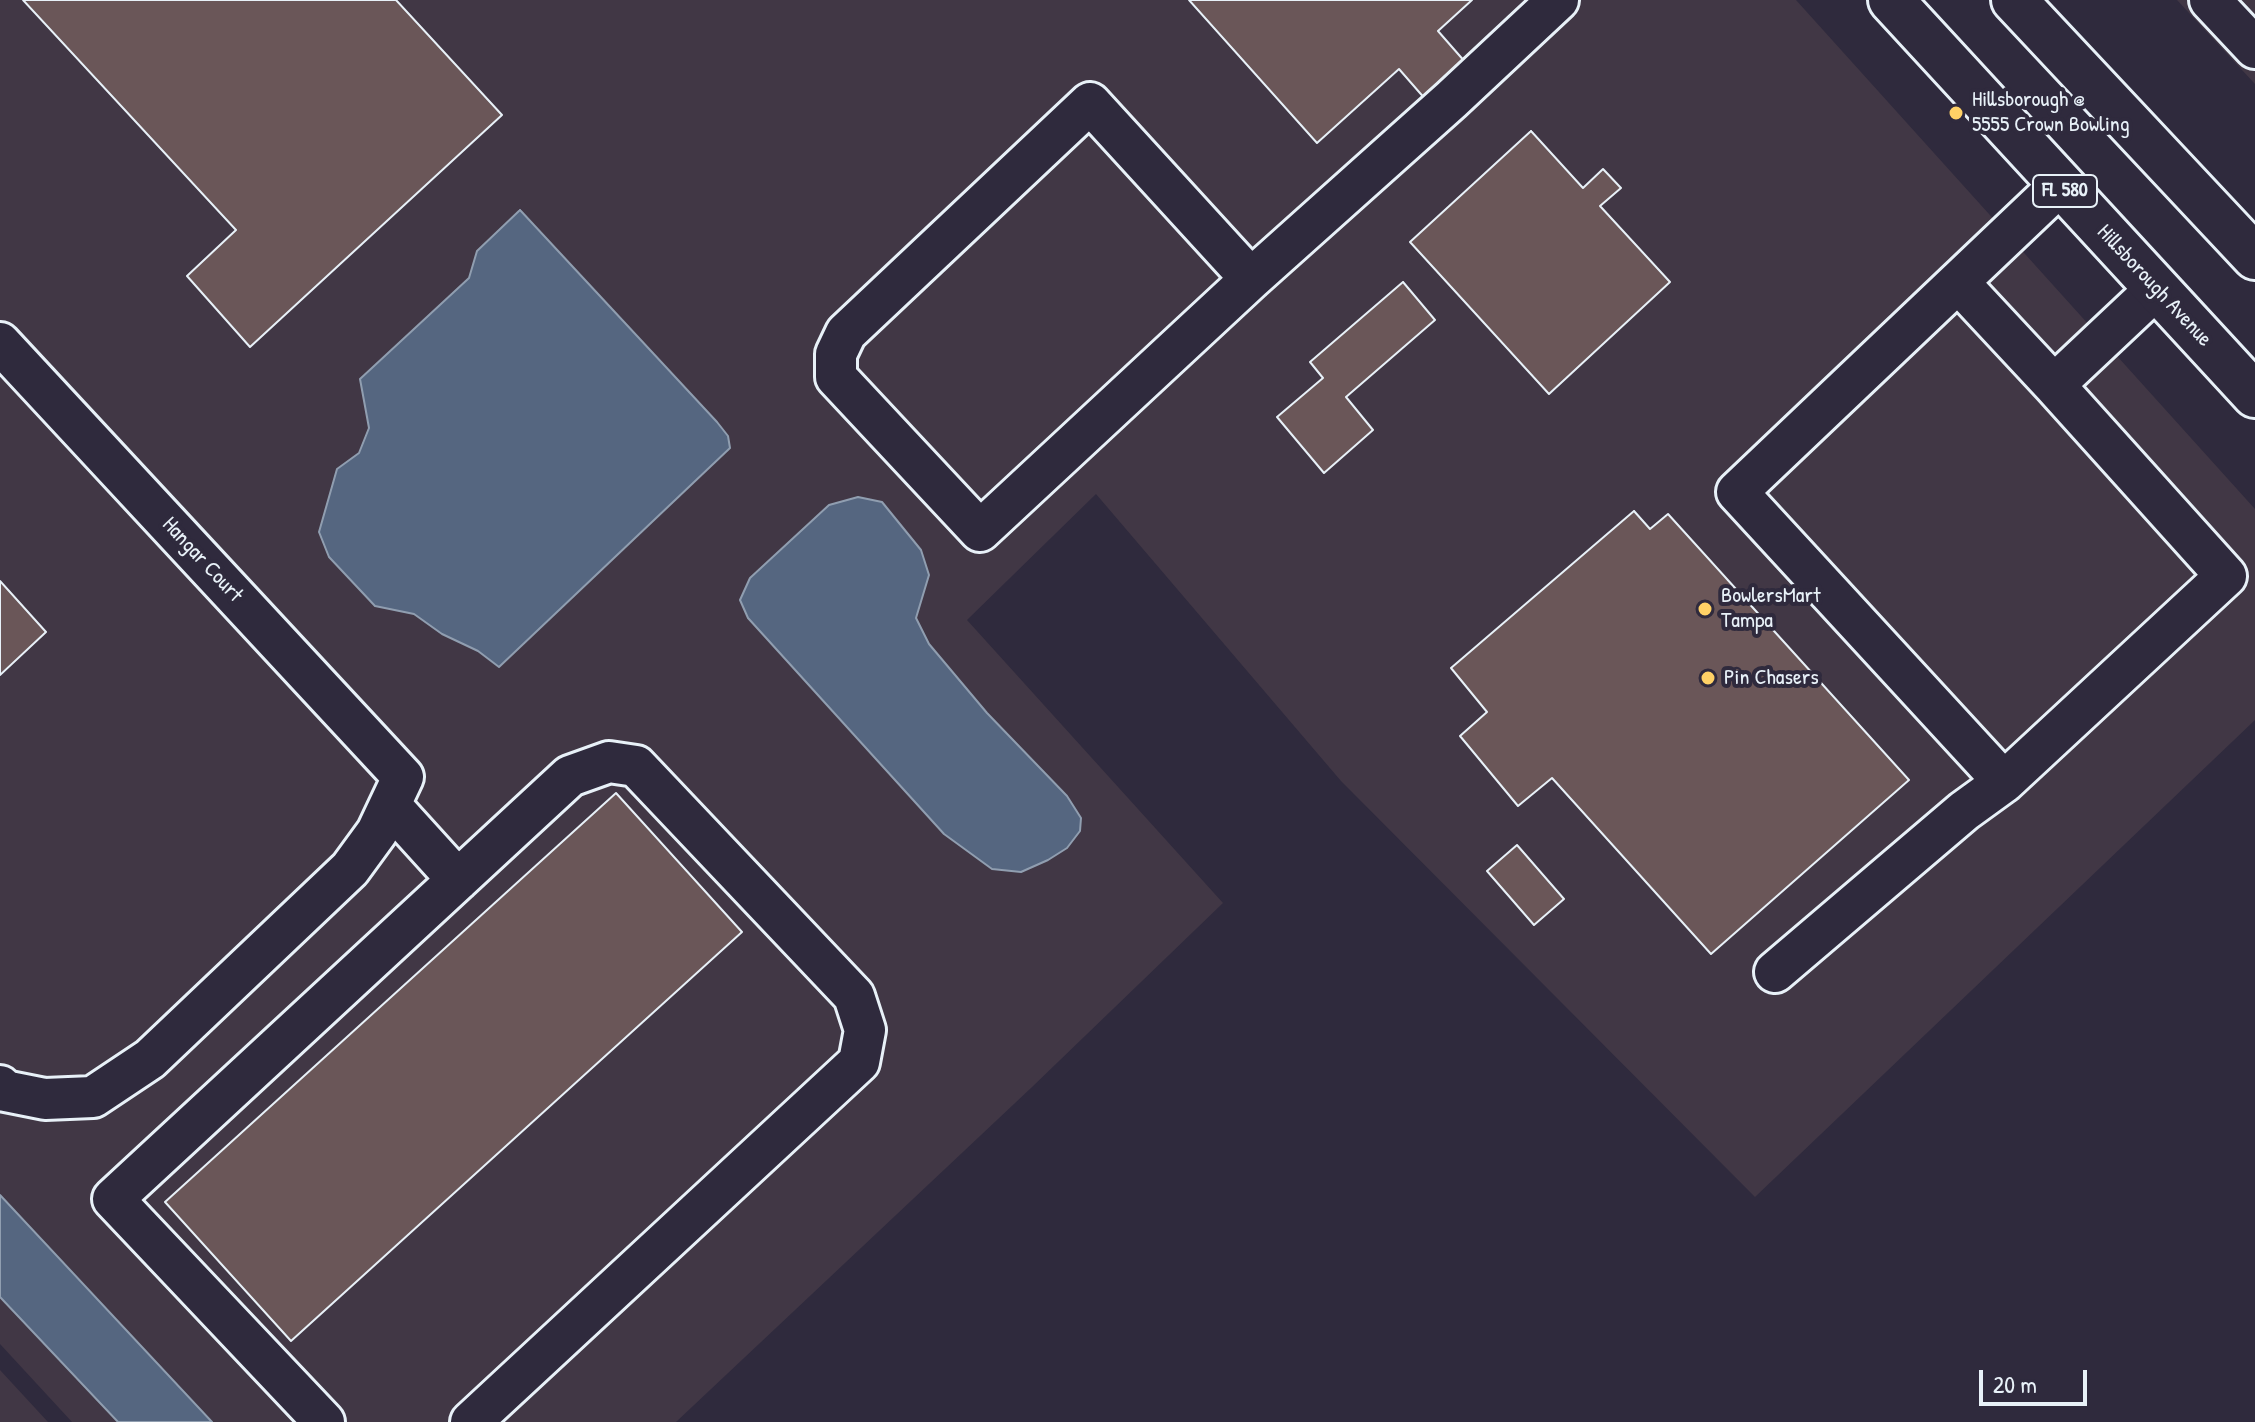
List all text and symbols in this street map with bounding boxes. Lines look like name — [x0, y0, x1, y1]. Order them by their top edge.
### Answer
place label: Hillsborough @ 5555 Crown Bowling — [1972, 87, 2130, 138]
marker: Hillsborough @ 5555 Crown Bowling — [1947, 104, 1965, 122]
road number: FL 580 — [2033, 175, 2097, 207]
street label: Hillsborough Avenue — [2091, 220, 2217, 352]
street label: Hangar Court — [156, 512, 248, 608]
place label: BowlersMart Tampa — [1721, 583, 1821, 634]
marker: BowlersMart Tampa — [1696, 600, 1714, 618]
place label: Pin Chasers — [1724, 665, 1819, 691]
marker: Pin Chasers — [1699, 669, 1717, 687]
scale bar — [1983, 1354, 2091, 1404]
text: 20 m — [1993, 1368, 2037, 1400]

